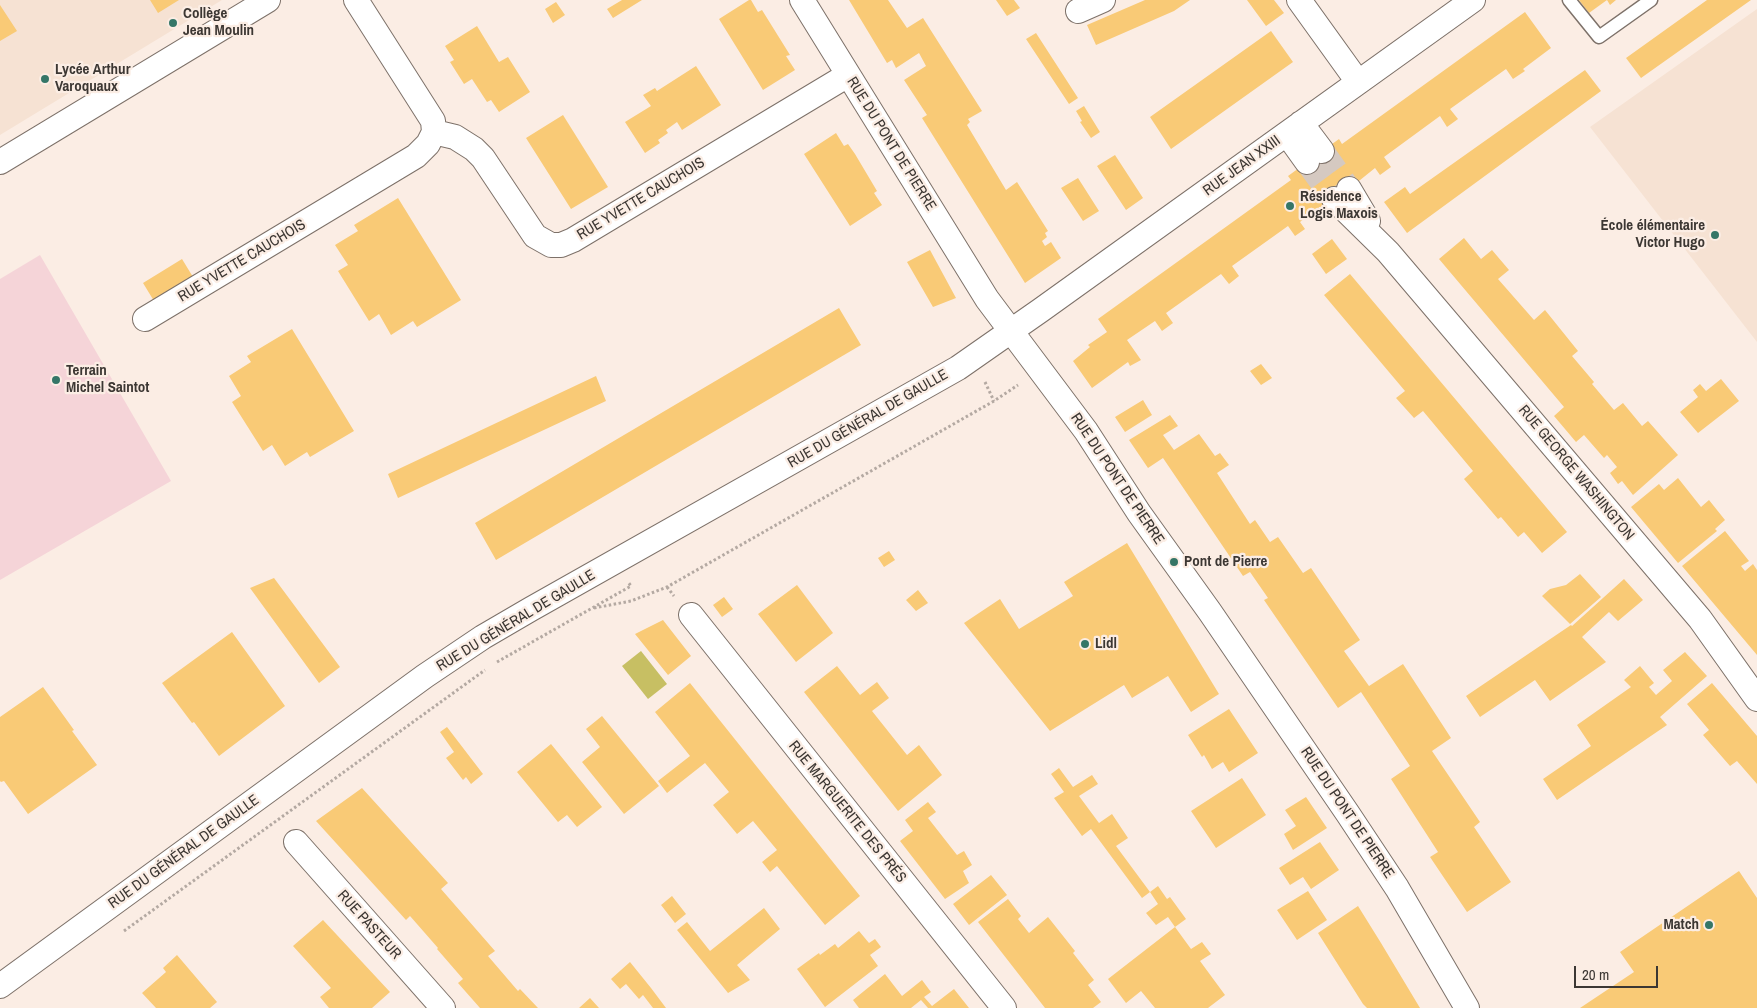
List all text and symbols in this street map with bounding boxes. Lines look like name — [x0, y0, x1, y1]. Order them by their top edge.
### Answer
place label: Collège Jean Moulin — [183, 5, 254, 40]
marker: Collège Jean Moulin — [167, 17, 179, 29]
place label: Lycée Arthur Varoquaux — [55, 61, 130, 96]
marker: Lycée Arthur Varoquaux — [39, 73, 51, 85]
street label: RUE DU PONT DE PIERRE — [842, 74, 940, 214]
street label: RUE JEAN XXIII — [1200, 132, 1284, 200]
street label: RUE YVETTE CAUCHOIS — [574, 154, 708, 244]
place label: Résidence Logis Maxois — [1300, 188, 1378, 223]
marker: Résidence Logis Maxois — [1284, 200, 1296, 212]
street label: RUE YVETTE CAUCHOIS — [175, 216, 309, 306]
place label: École élémentaire Victor Hugo — [1600, 217, 1705, 252]
marker: École élémentaire Victor Hugo — [1709, 229, 1721, 241]
place label: Terrain Michel Saintot — [66, 362, 149, 397]
street label: RUE DU GÉNÉRAL DE GAULLE — [785, 366, 951, 472]
marker: Terrain Michel Saintot — [50, 374, 62, 386]
street label: RUE GEORGE WASHINGTON — [1514, 402, 1638, 544]
street label: RUE DU PONT DE PIERRE — [1066, 410, 1168, 548]
place label: Pont de Pierre — [1184, 553, 1267, 571]
marker: Pont de Pierre — [1168, 556, 1180, 568]
street label: RUE DU GÉNÉRAL DE GAULLE — [433, 566, 599, 676]
place label: Lidl — [1095, 635, 1117, 653]
marker: Lidl — [1079, 638, 1091, 650]
street label: RUE MARGUERITE DES PRÉS — [784, 738, 910, 886]
street label: RUE DU PONT DE PIERRE — [1296, 744, 1398, 882]
street label: RUE DU GÉNÉRAL DE GAULLE — [105, 791, 263, 913]
street label: RUE PASTEUR — [333, 887, 405, 963]
place label: Match — [1663, 916, 1699, 934]
marker: Match — [1703, 919, 1715, 931]
scale bar — [1577, 956, 1661, 988]
text: 20 m — [1582, 964, 1609, 985]

